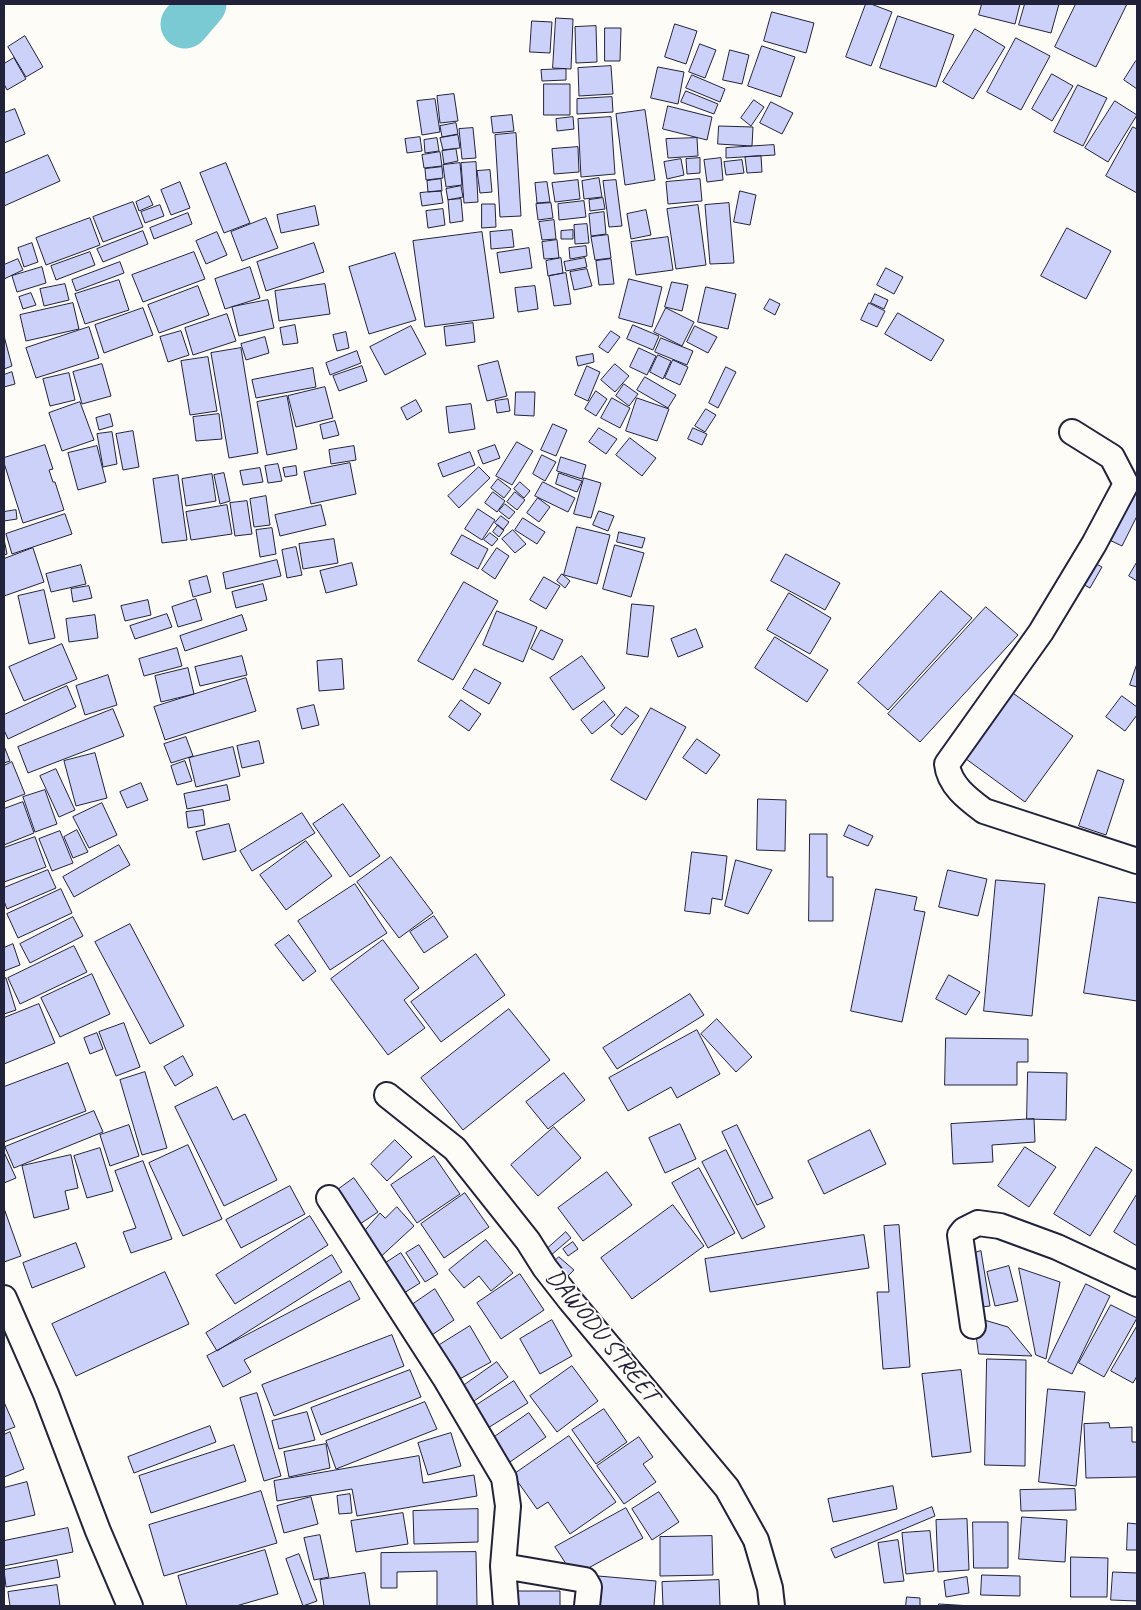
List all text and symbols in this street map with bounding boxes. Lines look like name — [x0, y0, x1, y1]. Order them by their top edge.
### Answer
street label: DAWODU STREET — [539, 1263, 665, 1409]

